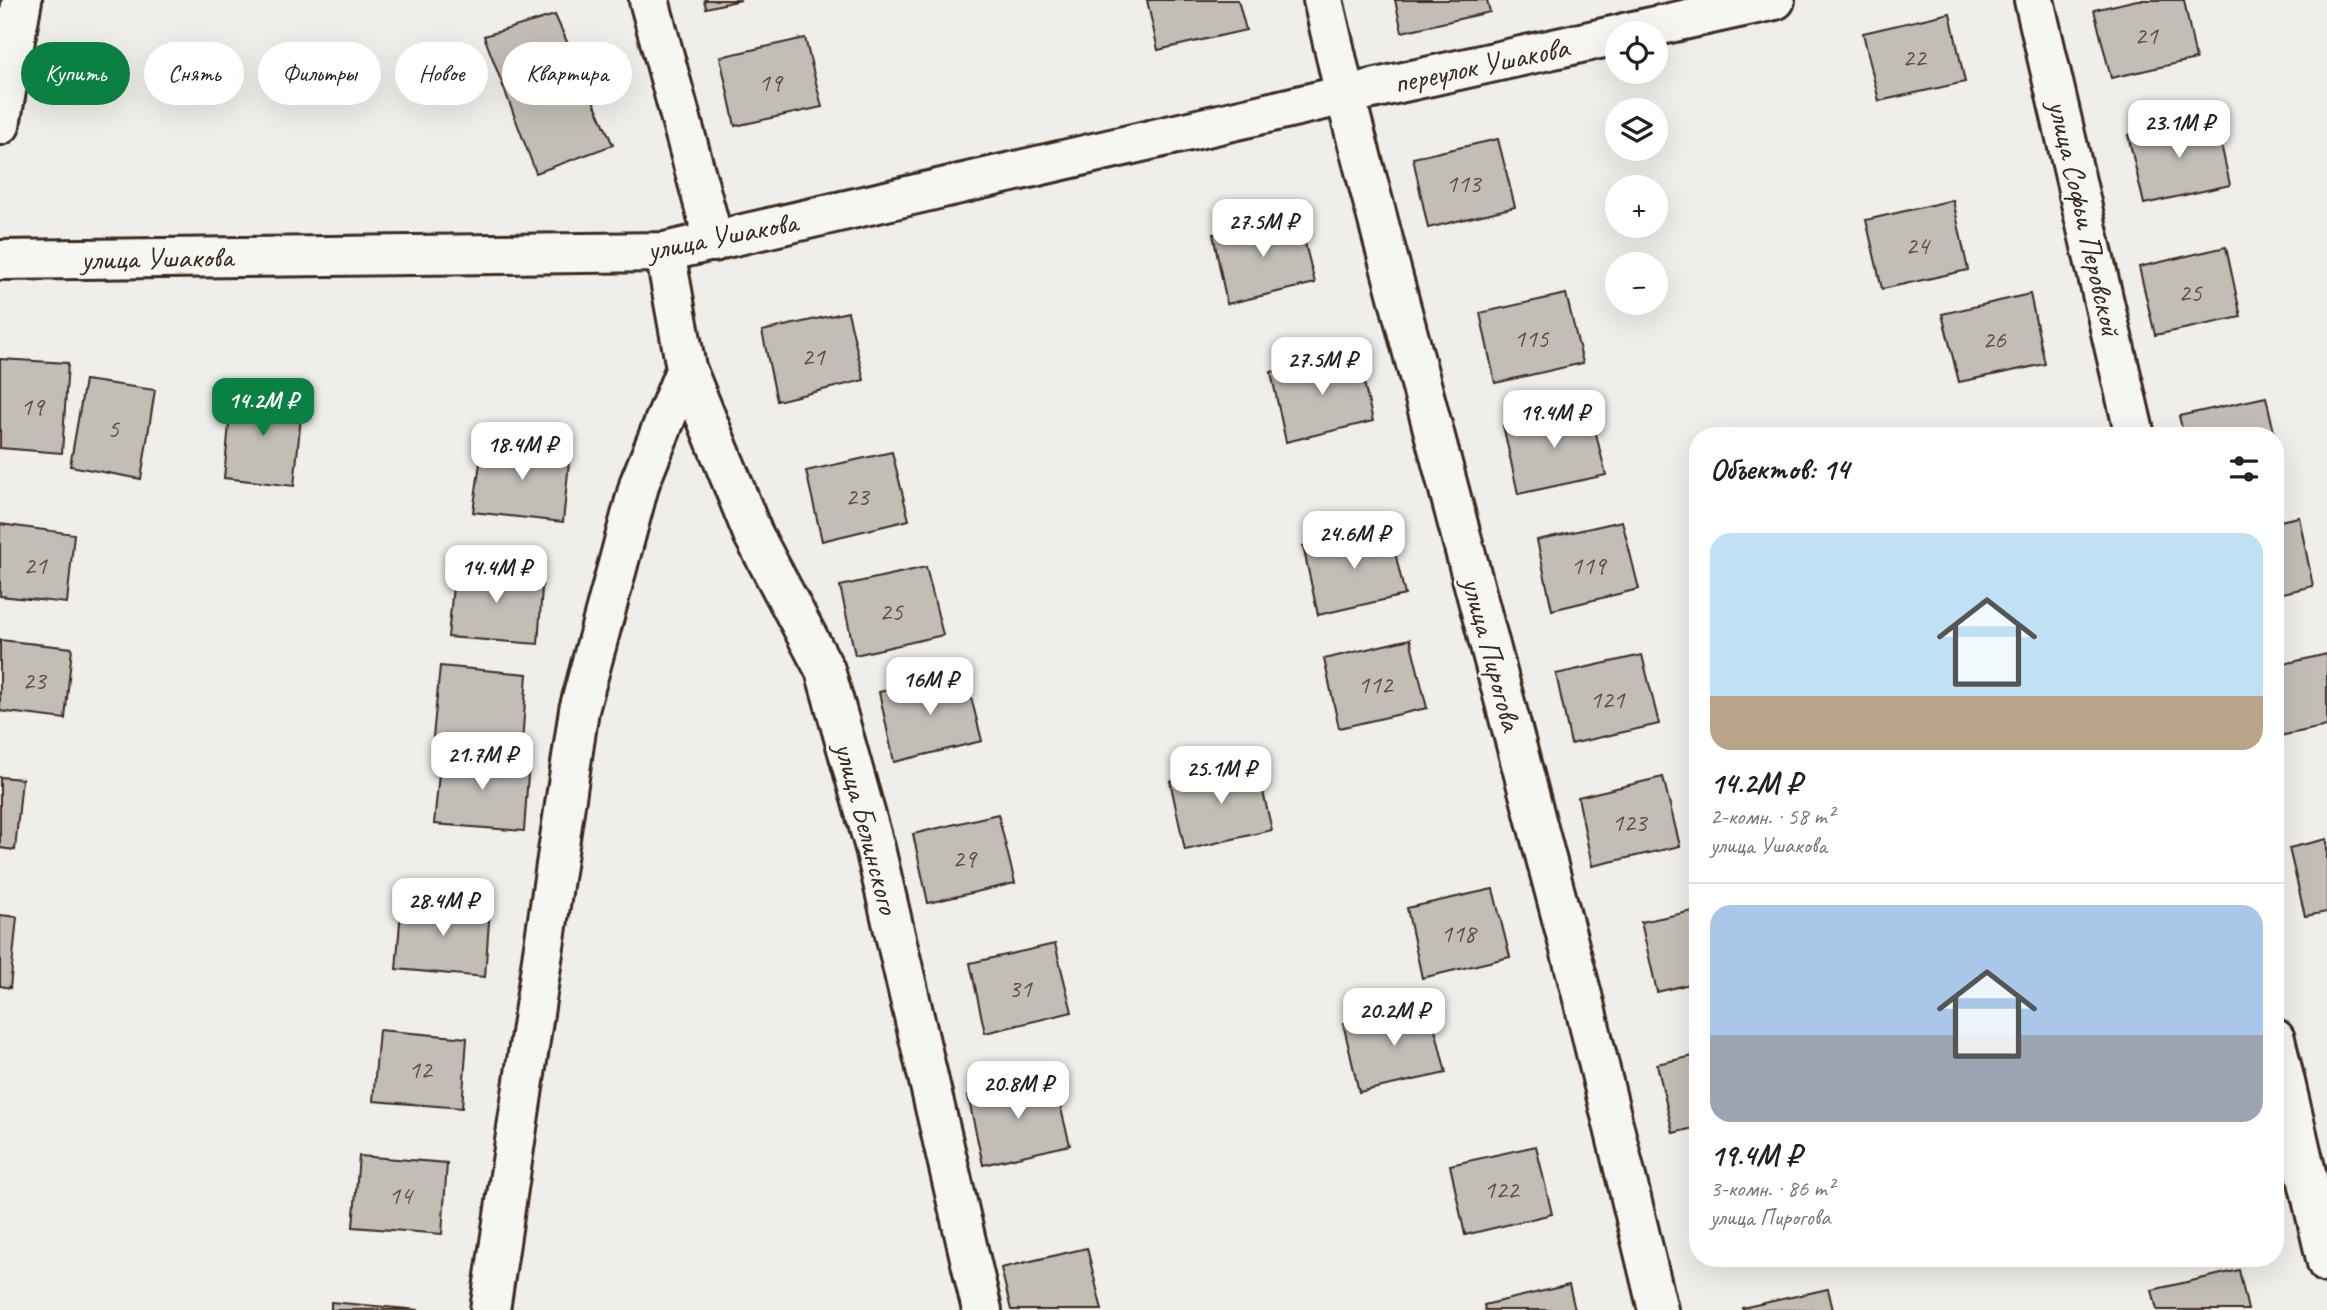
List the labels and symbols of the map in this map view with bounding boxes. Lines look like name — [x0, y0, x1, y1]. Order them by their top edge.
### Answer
house number: 21 — [2134, 19, 2159, 52]
street label: переулок Ушакова — [1390, 28, 1574, 102]
house number: 22 — [1902, 41, 1928, 74]
house number: 19 — [758, 66, 784, 99]
street label: улица Софьи Перовской — [2039, 95, 2131, 341]
pin: 23.1M ₽ — [2114, 100, 2244, 160]
house number: 113 — [1445, 167, 1483, 200]
pin: 27.5M ₽ — [1198, 200, 1328, 259]
street label: улица Ушакова — [642, 202, 803, 270]
house number: 24 — [1905, 229, 1931, 262]
street label: улица Ушакова — [79, 238, 236, 278]
house number: 25 — [2178, 276, 2203, 309]
house number: 115 — [1513, 322, 1550, 355]
house number: 26 — [1982, 323, 2007, 356]
pin: 27.5M ₽ — [1257, 338, 1387, 397]
house number: 21 — [801, 340, 826, 373]
pin: 14.2M ₽ — [198, 378, 328, 438]
house number: 19 — [20, 390, 46, 423]
pin: 19.4M ₽ — [1489, 391, 1619, 450]
house number: 5 — [107, 412, 120, 445]
pin: 18.4M ₽ — [457, 422, 587, 482]
house number: 23 — [845, 480, 871, 513]
pin: 24.6M ₽ — [1289, 512, 1419, 571]
pin: 14.4M ₽ — [431, 546, 561, 605]
house number: 21 — [23, 549, 48, 582]
house number: 119 — [1570, 549, 1608, 582]
street label: улица Пирогова — [1453, 571, 1531, 736]
house number: 25 — [879, 595, 904, 628]
pin: 16M ₽ — [881, 658, 979, 717]
house number: 23 — [22, 664, 48, 697]
house number: 112 — [1357, 668, 1395, 701]
house number: 121 — [1589, 683, 1626, 716]
pin: 21.7M ₽ — [417, 732, 547, 792]
street label: улица Белинского — [825, 736, 908, 919]
pin: 25.1M ₽ — [1156, 746, 1286, 806]
house number: 123 — [1611, 806, 1649, 839]
house number: 29 — [952, 842, 978, 875]
pin: 28.4M ₽ — [378, 878, 508, 938]
house number: 118 — [1440, 917, 1478, 950]
house number: 31 — [1008, 972, 1033, 1005]
pin: 20.2M ₽ — [1329, 988, 1459, 1048]
house number: 12 — [408, 1053, 434, 1086]
pin: 20.8M ₽ — [953, 1062, 1083, 1121]
house number: 122 — [1483, 1173, 1521, 1206]
house number: 14 — [388, 1179, 414, 1212]

